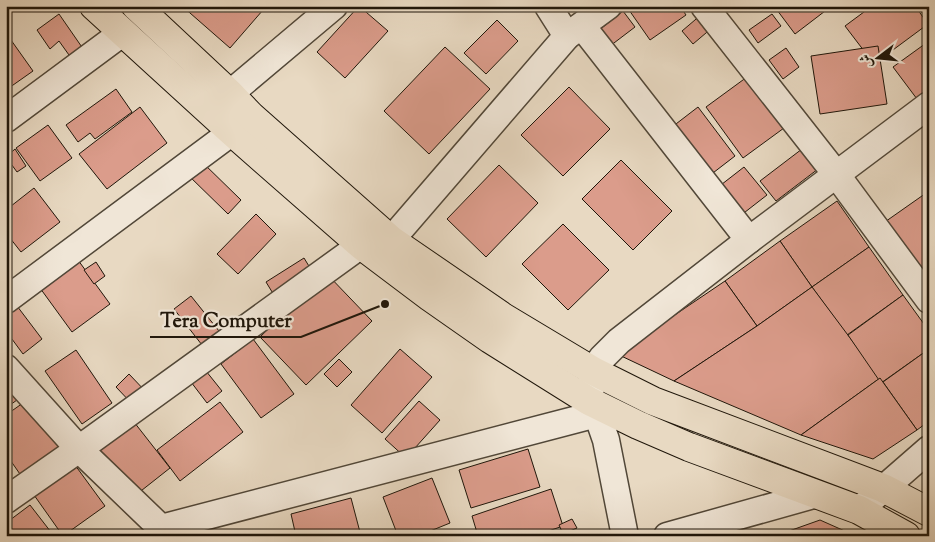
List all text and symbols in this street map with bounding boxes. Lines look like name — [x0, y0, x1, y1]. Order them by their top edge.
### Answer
north arrow — [852, 32, 902, 82]
text: ش — [856, 51, 879, 70]
callout: Tera Computer — [150, 302, 301, 337]
text: Tera Computer — [160, 308, 292, 337]

